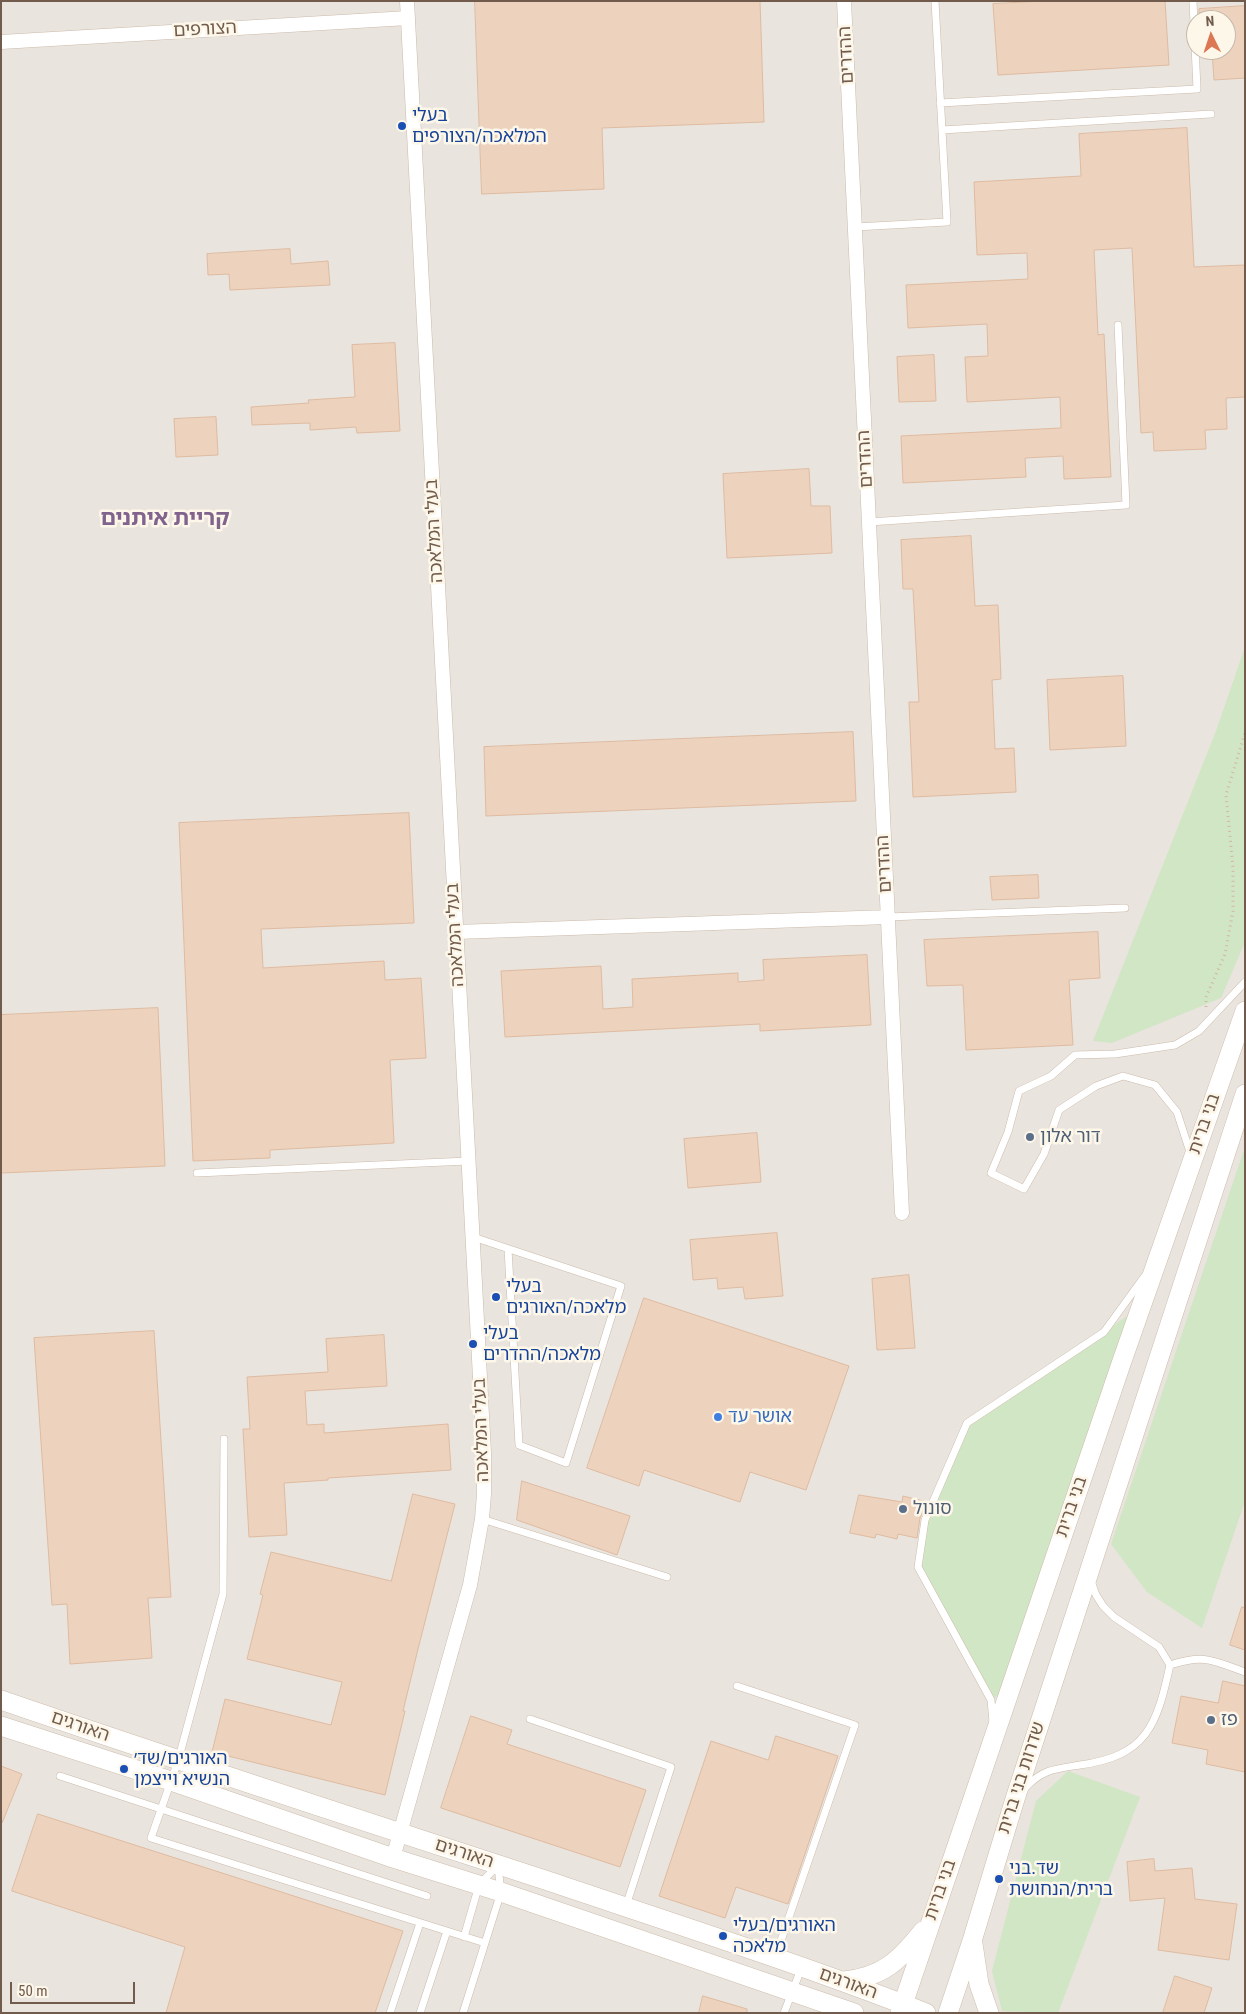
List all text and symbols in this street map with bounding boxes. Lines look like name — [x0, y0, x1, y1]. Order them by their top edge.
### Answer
north arrow — [1186, 10, 1236, 60]
text: N — [1205, 13, 1215, 29]
street label: הצורפים — [173, 18, 237, 42]
street label: ההדרים — [835, 25, 859, 85]
place label: בעלי המלאכה/הצורפים — [412, 105, 547, 148]
marker: בעלי המלאכה/הצורפים — [396, 120, 408, 132]
street label: ההדרים — [854, 429, 878, 489]
street label: בעלי המלאכה — [421, 478, 449, 584]
district label: קריית איתנים — [100, 506, 230, 532]
street label: ההדרים — [873, 834, 897, 894]
street label: בעלי המלאכה — [442, 882, 470, 988]
street label: בני ברית — [1185, 1091, 1225, 1157]
place label: דור אלון — [1040, 1126, 1101, 1148]
marker: דור אלון — [1024, 1131, 1036, 1143]
place label: בעלי מלאכה/האורגים — [506, 1276, 626, 1318]
marker: בעלי מלאכה/האורגים — [490, 1291, 502, 1303]
place label: בעלי מלאכה/ההדרים — [483, 1323, 601, 1366]
marker: בעלי מלאכה/ההדרים — [467, 1338, 479, 1350]
street label: בעלי המלאכה — [469, 1378, 495, 1482]
place label: אושר עד — [728, 1406, 792, 1428]
marker: אושר עד — [712, 1411, 724, 1423]
street label: בני ברית — [1052, 1474, 1092, 1540]
place label: סונול — [913, 1498, 952, 1520]
marker: סונול — [897, 1503, 909, 1515]
street label: האורגים — [48, 1707, 112, 1747]
place label: פז — [1221, 1709, 1238, 1731]
marker: פז — [1205, 1714, 1217, 1726]
street label: שדרות בני ברית — [994, 1719, 1050, 1837]
place label: האורגים/שד׳ הנשיא וייצמן — [134, 1748, 230, 1790]
marker: האורגים/שד׳ הנשיא וייצמן — [118, 1763, 130, 1775]
street label: האורגים — [432, 1834, 496, 1874]
street label: בני ברית — [921, 1857, 961, 1923]
place label: שד.בני ברית/הנחושת — [1009, 1858, 1113, 1900]
marker: שד.בני ברית/הנחושת — [993, 1873, 1005, 1885]
place label: האורגים/בעלי מלאכה — [733, 1915, 836, 1958]
marker: האורגים/בעלי מלאכה — [717, 1930, 729, 1942]
street label: האורגים — [816, 1964, 880, 2004]
scale bar — [12, 1972, 138, 2004]
text: 50 m — [18, 1982, 48, 2000]

